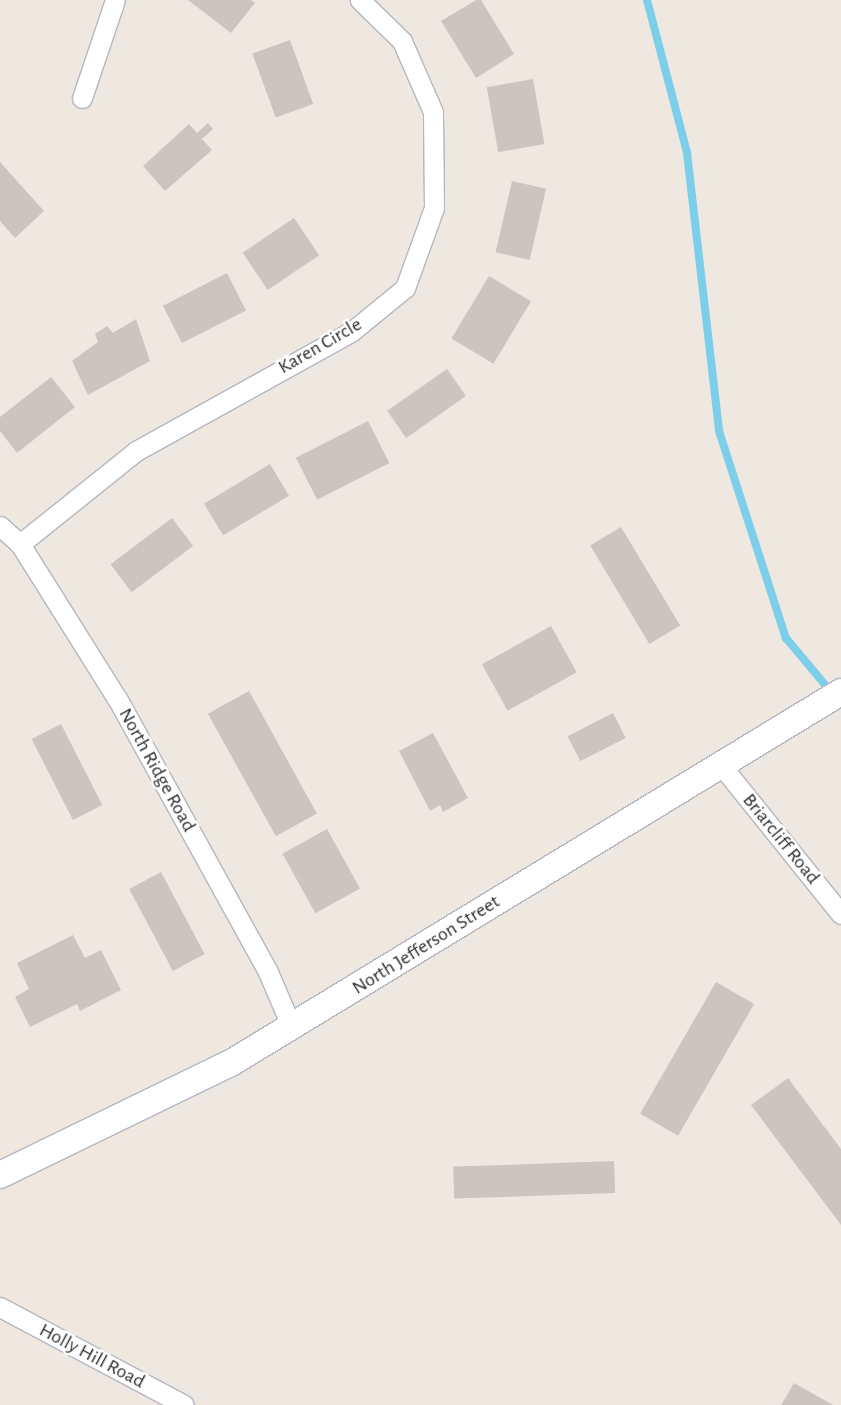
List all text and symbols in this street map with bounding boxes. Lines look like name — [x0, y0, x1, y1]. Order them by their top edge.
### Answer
street label: Karen Circle — [274, 312, 366, 380]
street label: North Ridge Road — [113, 704, 201, 836]
street label: Briarcliff Road — [737, 789, 825, 889]
street label: North Jefferson Street — [348, 890, 504, 1000]
street label: Holly Hill Road — [35, 1318, 149, 1394]

